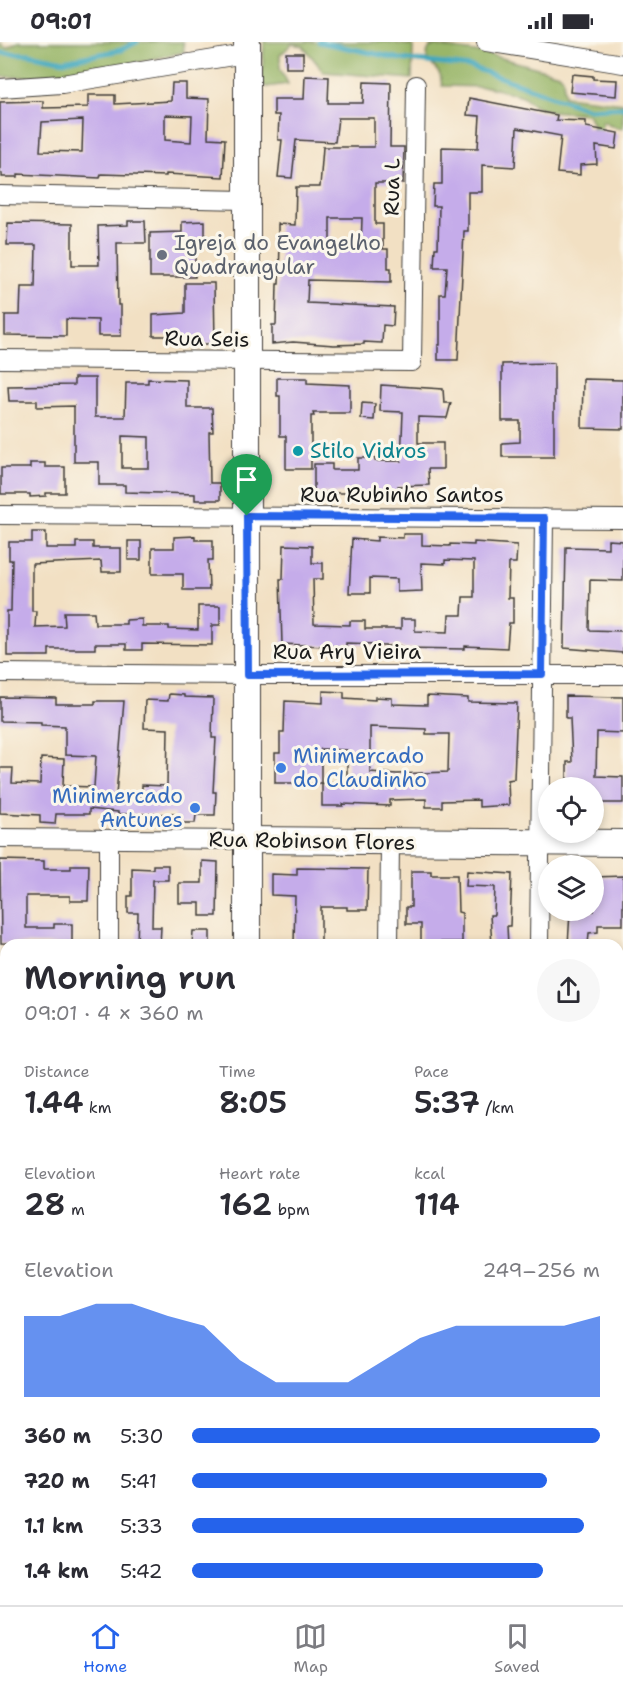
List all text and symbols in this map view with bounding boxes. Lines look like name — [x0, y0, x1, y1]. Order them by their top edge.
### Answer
text: 09:01 — [30, 7, 92, 36]
street label: Rua L — [377, 157, 407, 216]
place label: Igreja do Evangelho Quadrangular — [174, 229, 381, 281]
marker: Igreja do Evangelho Quadrangular — [155, 248, 169, 262]
street label: Rua Seis — [164, 324, 250, 354]
place label: Stilo Vidros — [310, 437, 427, 465]
marker: Stilo Vidros — [291, 444, 305, 458]
pin — [221, 454, 272, 516]
icon: arrive — [230, 463, 263, 496]
street label: Rua Rubinho Santos — [300, 481, 504, 509]
street label: Rua Ary Vieira — [273, 638, 421, 666]
place label: Minimercado do Claudinho — [293, 742, 427, 794]
marker: Minimercado do Claudinho — [274, 761, 288, 775]
map controls — [538, 777, 604, 921]
button: locate — [538, 777, 604, 843]
place label: Minimercado Antunes — [52, 782, 183, 834]
marker: Minimercado Antunes — [188, 801, 202, 815]
street label: Rua Robinson Flores — [208, 825, 416, 857]
button: layers — [538, 855, 604, 921]
text: Morning run — [24, 955, 236, 1000]
button: share — [537, 959, 600, 1022]
text: 09:01 · 4 × 360 m — [24, 1000, 203, 1026]
text: Distance — [24, 1061, 90, 1082]
text: Time — [219, 1061, 256, 1082]
text: Pace — [414, 1061, 449, 1082]
text: 1.44 — [24, 1082, 83, 1123]
text: 8:05 — [219, 1082, 287, 1123]
text: 5:37 — [414, 1082, 480, 1123]
text: km — [83, 1097, 112, 1118]
text: /km — [480, 1097, 514, 1118]
text: Elevation — [24, 1163, 96, 1184]
text: Heart rate — [219, 1163, 301, 1184]
text: kcal — [414, 1163, 445, 1184]
text: 28 — [24, 1184, 66, 1225]
text: 162 — [219, 1184, 272, 1225]
text: 114 — [414, 1184, 460, 1225]
text: m — [66, 1199, 85, 1220]
text: bpm — [272, 1199, 310, 1220]
text: Elevation — [24, 1257, 114, 1283]
text: 249–256 m — [483, 1257, 600, 1283]
text: 360 m — [24, 1423, 91, 1449]
text: 5:30 — [120, 1423, 164, 1449]
text: 720 m — [24, 1468, 90, 1494]
text: 5:41 — [120, 1468, 157, 1494]
text: 1.1 km — [24, 1513, 83, 1539]
text: 5:33 — [120, 1513, 163, 1539]
text: 1.4 km — [24, 1558, 89, 1584]
text: 5:42 — [120, 1558, 162, 1584]
tab: Home — [83, 1620, 127, 1677]
tab: Map — [294, 1620, 328, 1677]
tab: Saved — [494, 1620, 540, 1677]

